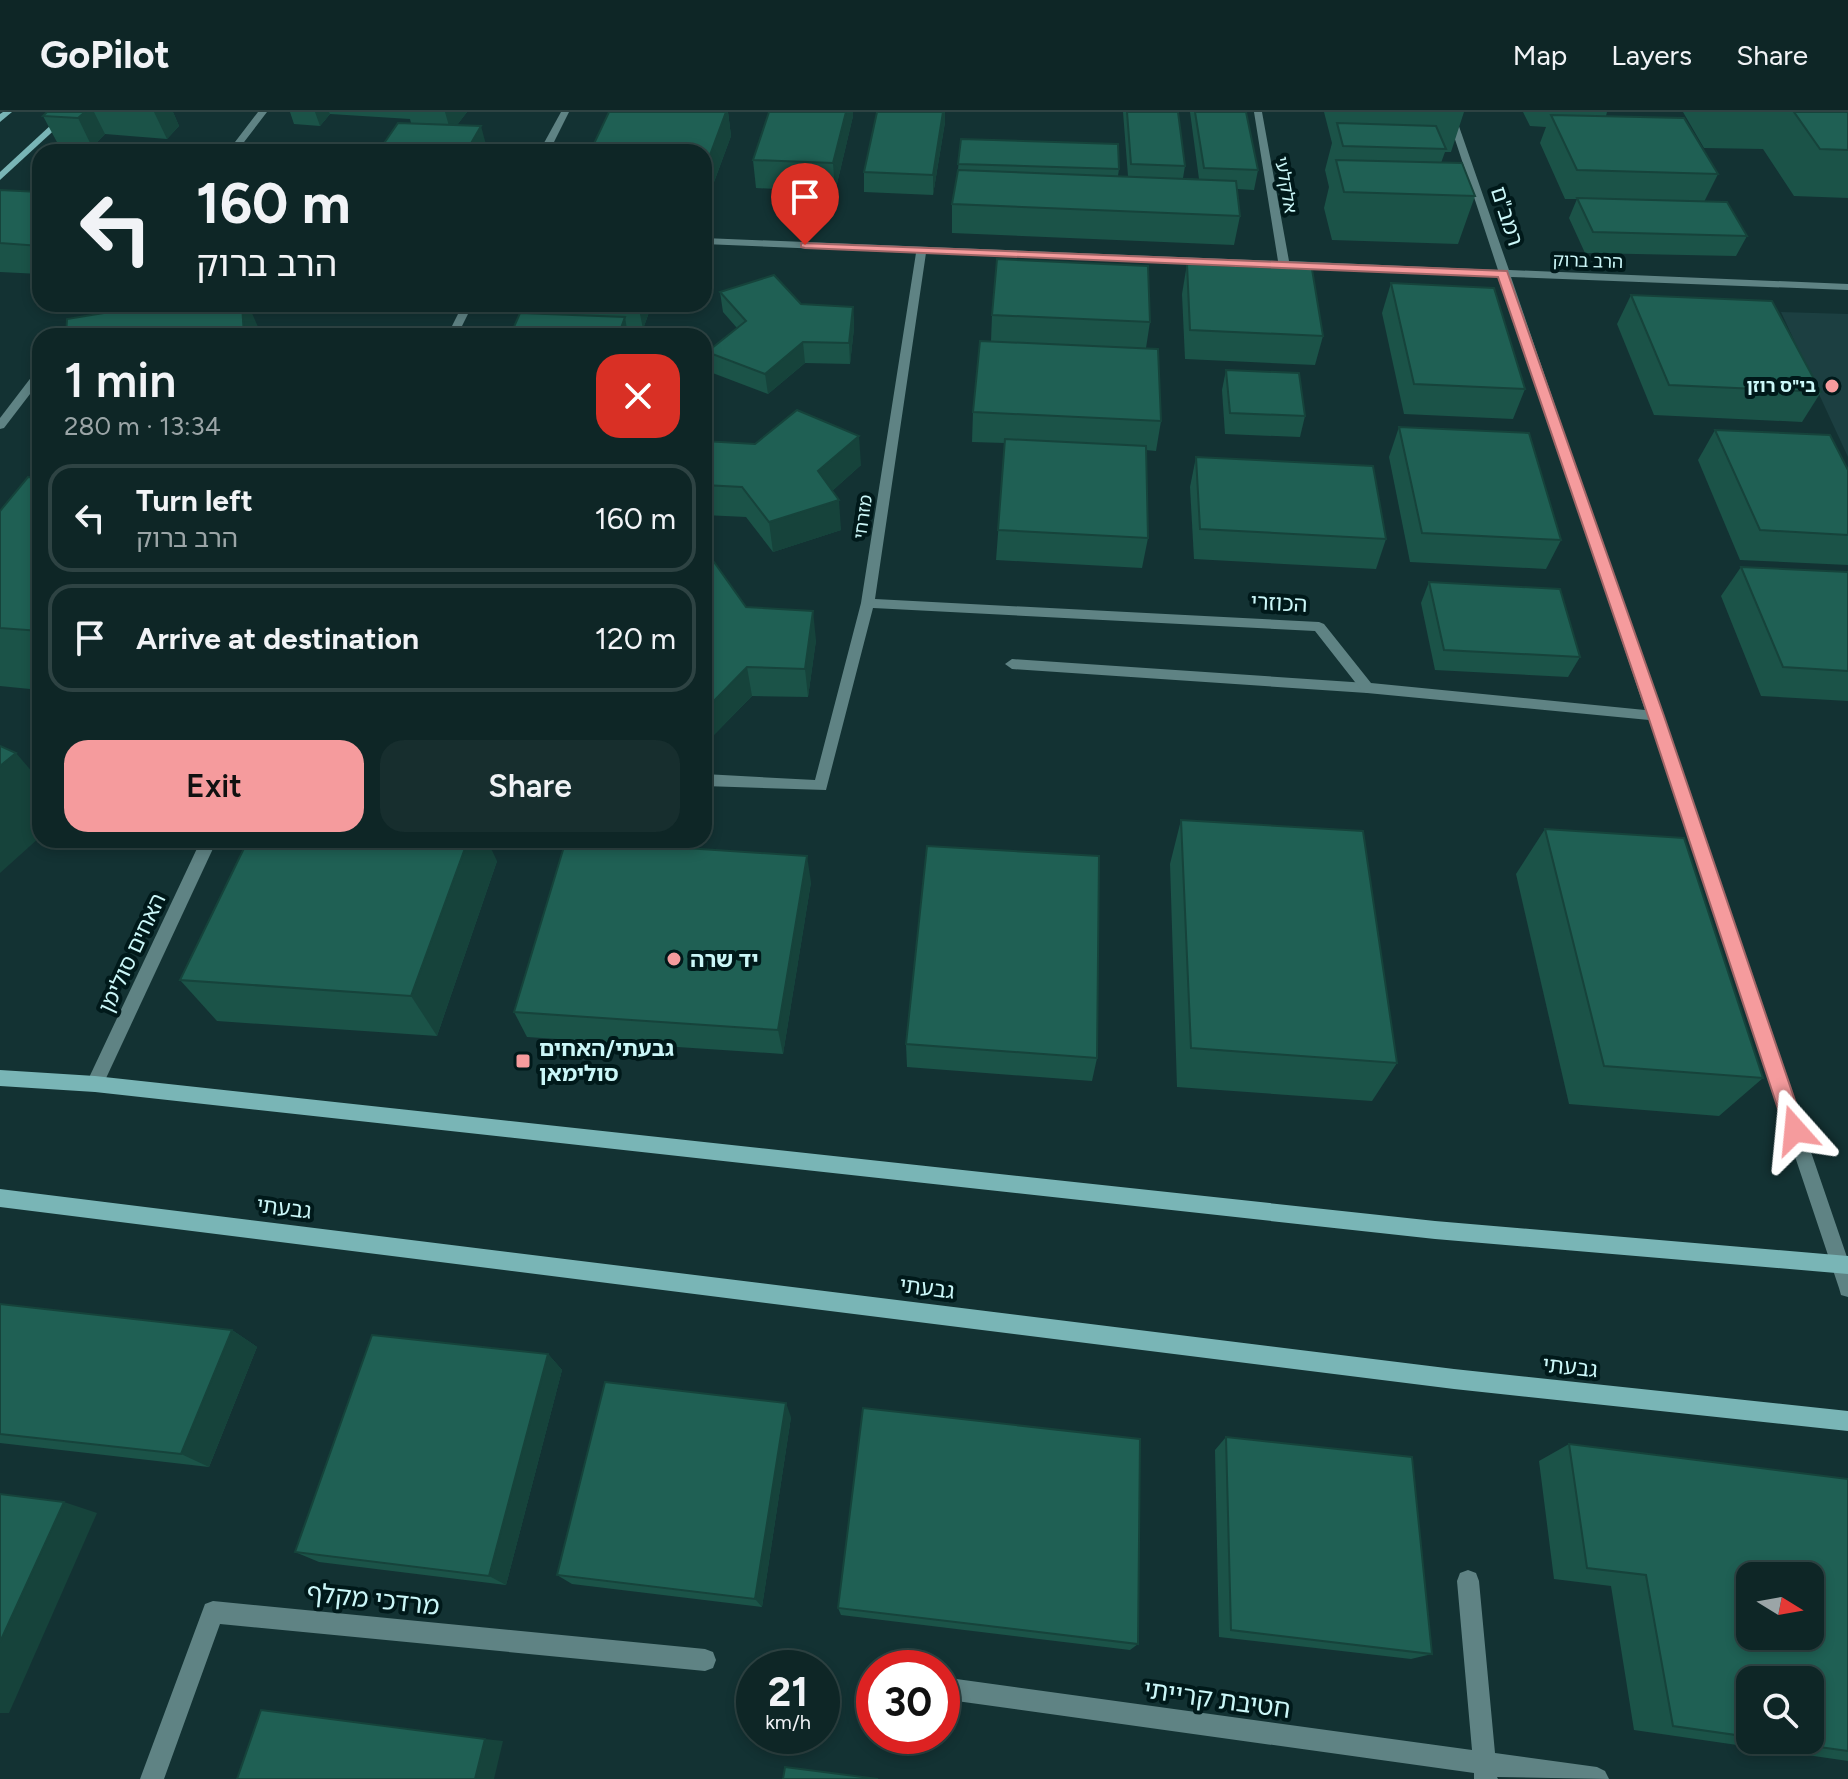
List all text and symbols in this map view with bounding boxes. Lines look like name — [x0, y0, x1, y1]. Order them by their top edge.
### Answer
text: GoPilot — [40, 32, 170, 78]
text: Map — [1513, 38, 1567, 72]
text: Layers — [1611, 38, 1692, 72]
text: Share — [1736, 38, 1808, 72]
street label: אלקלעי — [1270, 155, 1302, 215]
pin — [771, 163, 839, 245]
text: 160 m — [196, 170, 351, 237]
icon: arrive — [783, 175, 827, 219]
icon: left — [64, 176, 168, 280]
street label: רמב"ם — [1485, 183, 1529, 249]
text: הרב ברוק — [196, 242, 337, 285]
street label: הרב ברוק — [1552, 249, 1624, 273]
text: 1 min — [64, 351, 176, 409]
button: close — [596, 354, 680, 438]
place label: בי"ס רוזן — [1746, 375, 1816, 397]
marker: בי"ס רוזן — [1823, 377, 1841, 395]
text: 280 m · 13:34 — [64, 410, 221, 442]
text: Turn left — [136, 482, 253, 519]
street label: מזרחי — [849, 493, 877, 541]
icon: left — [68, 496, 112, 540]
text: 160 m — [594, 500, 676, 537]
text: הרב ברוק — [136, 522, 238, 554]
street label: הכוזרי — [1250, 588, 1308, 618]
icon: arrive — [68, 616, 112, 660]
text: Arrive at destination — [136, 620, 419, 657]
text: 120 m — [595, 620, 676, 657]
button: Exit — [64, 740, 364, 832]
button: Share — [380, 740, 680, 832]
street label: האחים סולימן — [93, 889, 171, 1017]
place label: יד שרה — [690, 946, 759, 973]
marker: יד שרה — [665, 950, 683, 968]
place label: גבעתי/האחים סולימאן — [539, 1035, 674, 1087]
marker: גבעתי/האחים סולימאן — [514, 1052, 532, 1070]
position arrow — [1753, 1088, 1837, 1172]
street label: גבעתי — [255, 1191, 313, 1225]
street label: גבעתי — [898, 1271, 956, 1305]
street label: גבעתי — [1541, 1351, 1599, 1383]
north arrow — [1736, 1562, 1824, 1650]
map controls — [1736, 1562, 1824, 1754]
street label: מרדכי מקלף — [305, 1576, 441, 1622]
speed limit sign: 30 — [856, 1650, 960, 1754]
button: search — [1736, 1666, 1824, 1754]
text: 21 — [768, 1668, 808, 1716]
street label: חטיבת קרייתי — [1141, 1673, 1293, 1725]
text: km/h — [765, 1710, 811, 1734]

